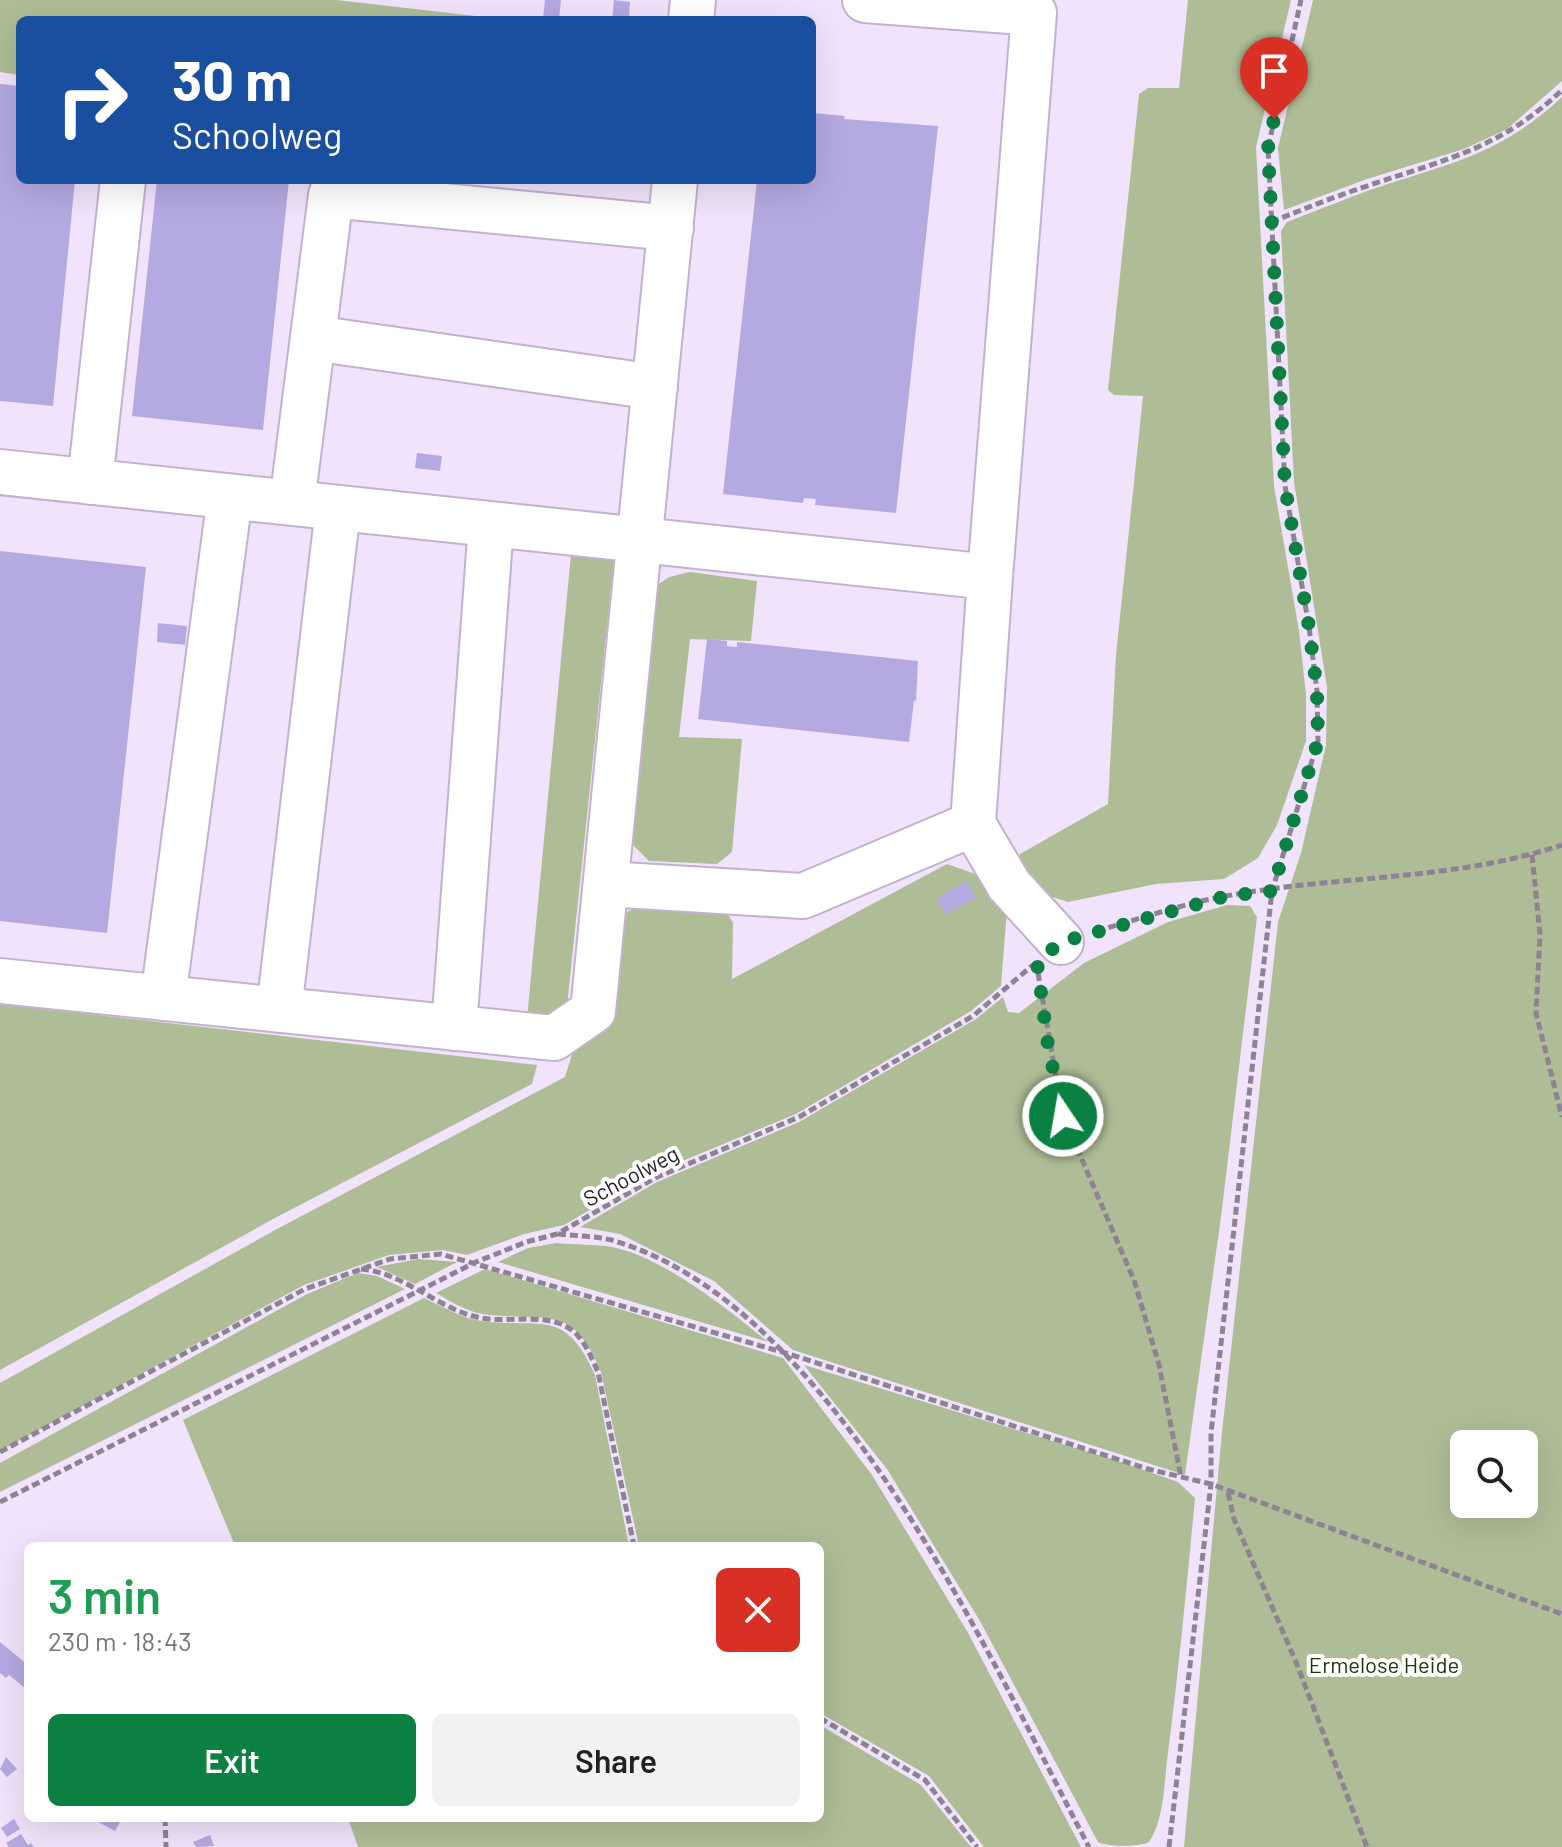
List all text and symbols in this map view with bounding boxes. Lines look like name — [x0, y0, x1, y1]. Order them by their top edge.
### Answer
pin — [1240, 37, 1308, 119]
text: 30 m — [172, 45, 292, 112]
icon: right — [40, 48, 144, 152]
icon: arrive — [1252, 49, 1296, 93]
text: Schoolweg — [172, 113, 342, 156]
position arrow — [1021, 1074, 1105, 1158]
street label: Schoolweg — [579, 1139, 683, 1211]
map controls — [1450, 1430, 1538, 1518]
button: search — [1450, 1430, 1538, 1518]
text: 3 min — [48, 1566, 161, 1624]
button: close — [716, 1568, 800, 1652]
text: 230 m · 18:43 — [48, 1625, 192, 1656]
park label: Ermelose Heide — [1309, 1651, 1459, 1677]
button: Exit — [48, 1714, 416, 1806]
button: Share — [432, 1714, 800, 1806]

